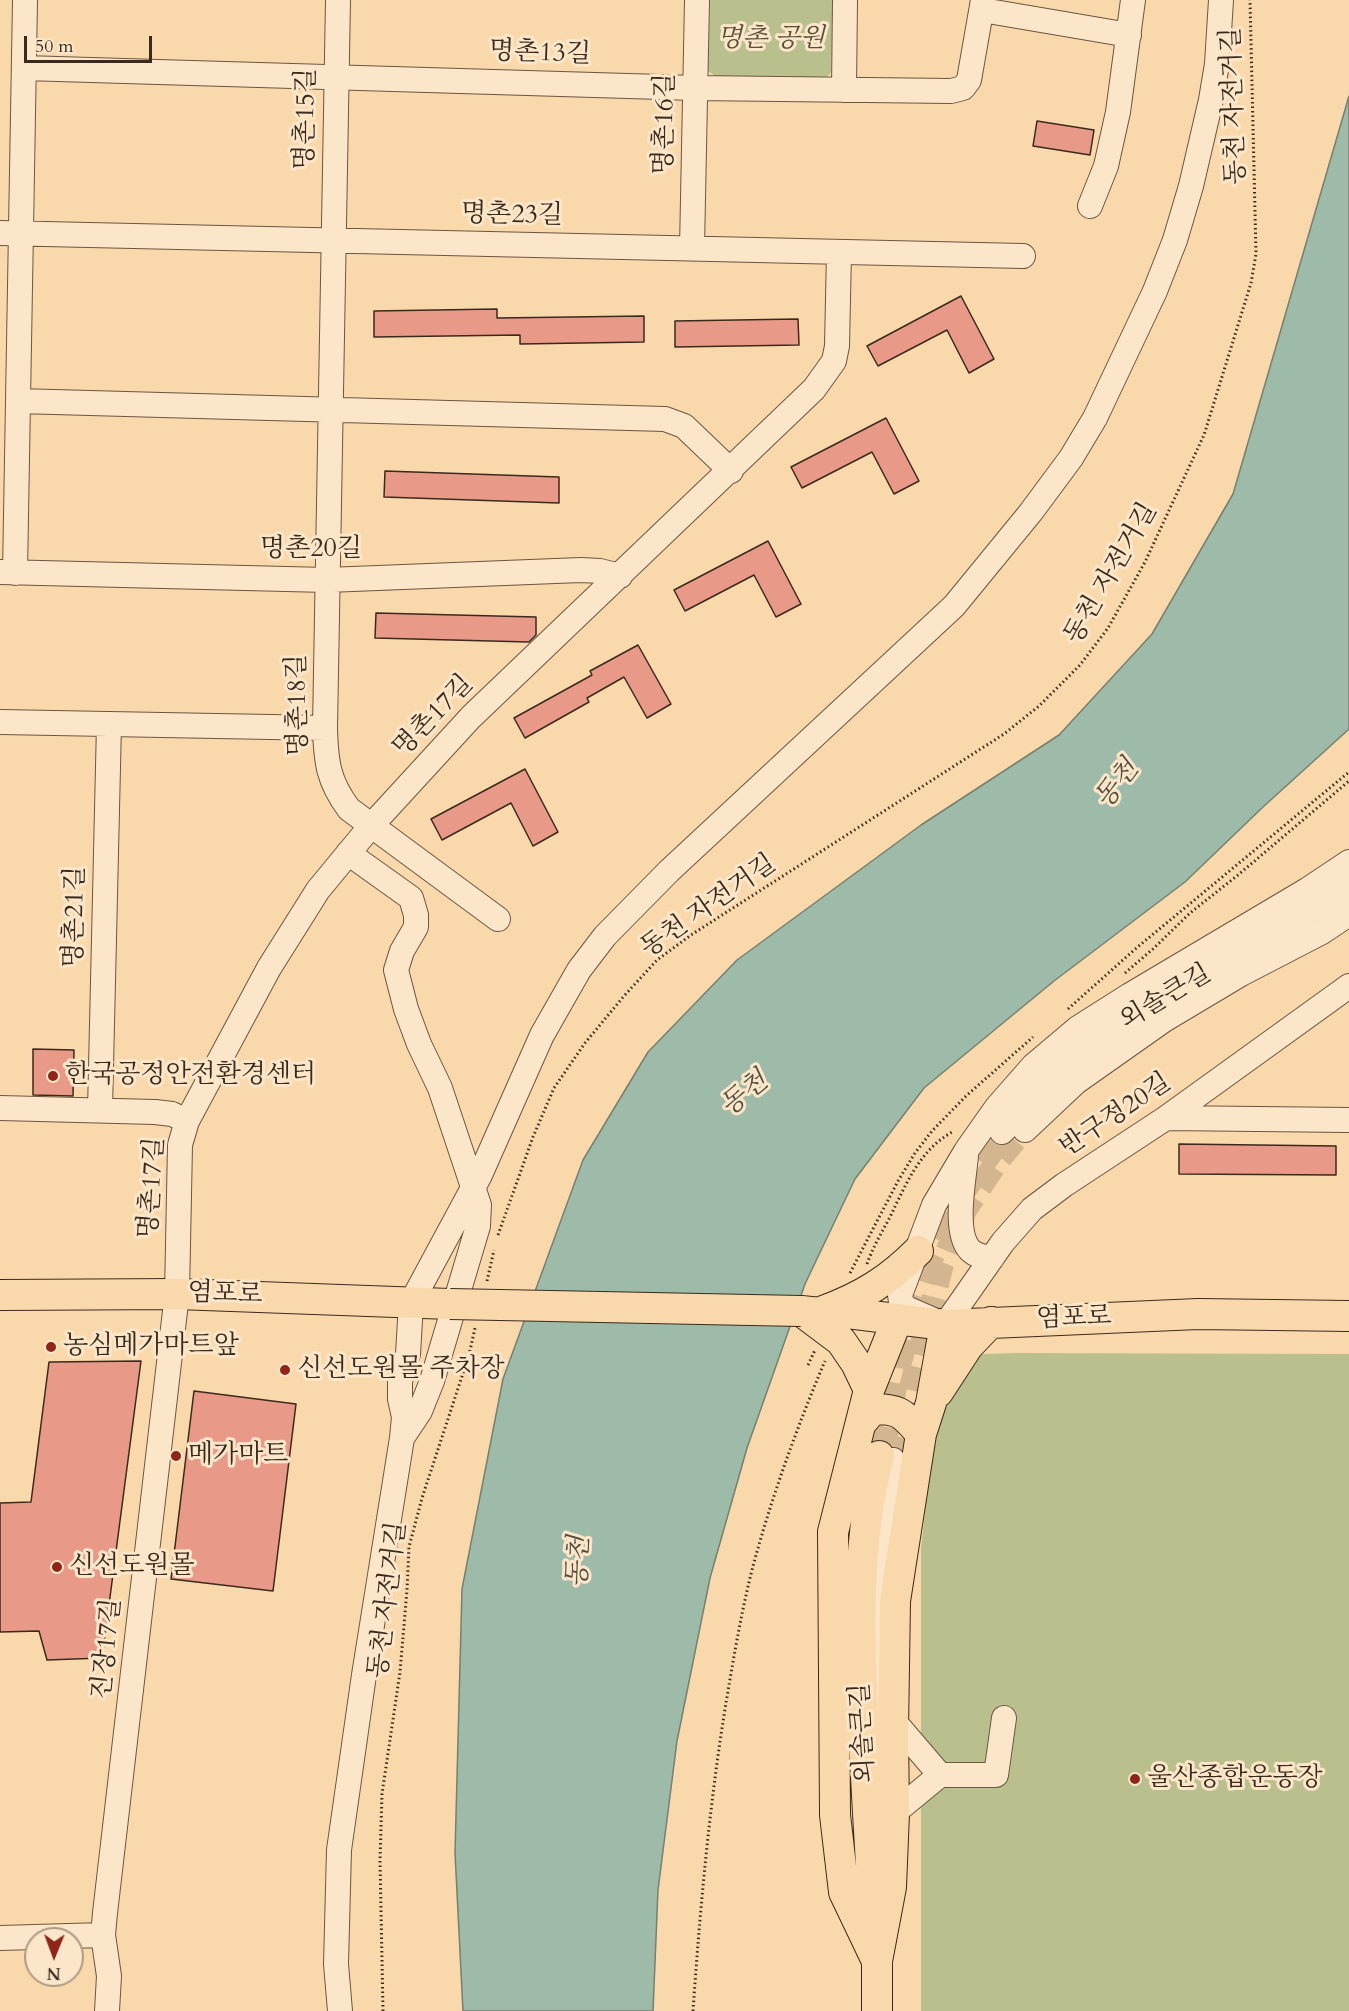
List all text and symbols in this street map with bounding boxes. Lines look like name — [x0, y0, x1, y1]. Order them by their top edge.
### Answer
scale bar — [27, 24, 154, 62]
park label: 명촌 공원 — [717, 24, 825, 56]
street label: 동천 자전거길 — [1217, 27, 1253, 185]
text: 50 m — [35, 34, 74, 59]
street label: 명촌13길 — [488, 37, 592, 71]
street label: 명촌15길 — [291, 68, 323, 170]
street label: 명촌16길 — [650, 73, 682, 175]
street label: 명촌23길 — [461, 200, 563, 232]
street label: 동천 자전거길 — [1059, 498, 1165, 650]
street label: 명촌20길 — [260, 534, 362, 566]
street label: 명촌18길 — [283, 654, 315, 756]
street label: 명촌17길 — [387, 669, 481, 765]
water label: 동천 — [1089, 754, 1147, 816]
street label: 동천 자전거길 — [635, 849, 783, 965]
street label: 명촌21길 — [60, 866, 92, 968]
street label: 외솔큰길 — [1115, 959, 1217, 1037]
place label: 한국공정안전환경센터 — [65, 1060, 316, 1092]
water label: 동천 — [715, 1066, 775, 1124]
street label: 반구정20길 — [1055, 1068, 1177, 1164]
marker: 한국공정안전환경센터 — [46, 1069, 60, 1083]
street label: 명촌17길 — [134, 1136, 172, 1240]
street label: 염포로 — [187, 1278, 263, 1312]
street label: 염포로 — [1036, 1302, 1112, 1336]
place label: 농심메가마트앞 — [63, 1331, 239, 1363]
marker: 농심메가마트앞 — [44, 1340, 58, 1354]
place label: 신선도원몰 주차장 — [297, 1354, 505, 1386]
marker: 신선도원몰 주차장 — [278, 1363, 292, 1377]
place label: 메가마트 — [188, 1440, 288, 1472]
marker: 메가마트 — [169, 1449, 183, 1463]
street label: 동천 자전거길 — [364, 1520, 414, 1680]
water label: 동천 — [562, 1535, 598, 1589]
place label: 신선도원몰 — [69, 1551, 195, 1583]
marker: 신선도원몰 — [50, 1560, 64, 1574]
street label: 진장17길 — [87, 1597, 129, 1701]
street label: 외솔큰길 — [846, 1682, 882, 1784]
place label: 울산종합운동장 — [1147, 1763, 1323, 1795]
marker: 울산종합운동장 — [1128, 1772, 1142, 1786]
north arrow — [24, 1927, 84, 1987]
text: N — [47, 1962, 61, 1984]

